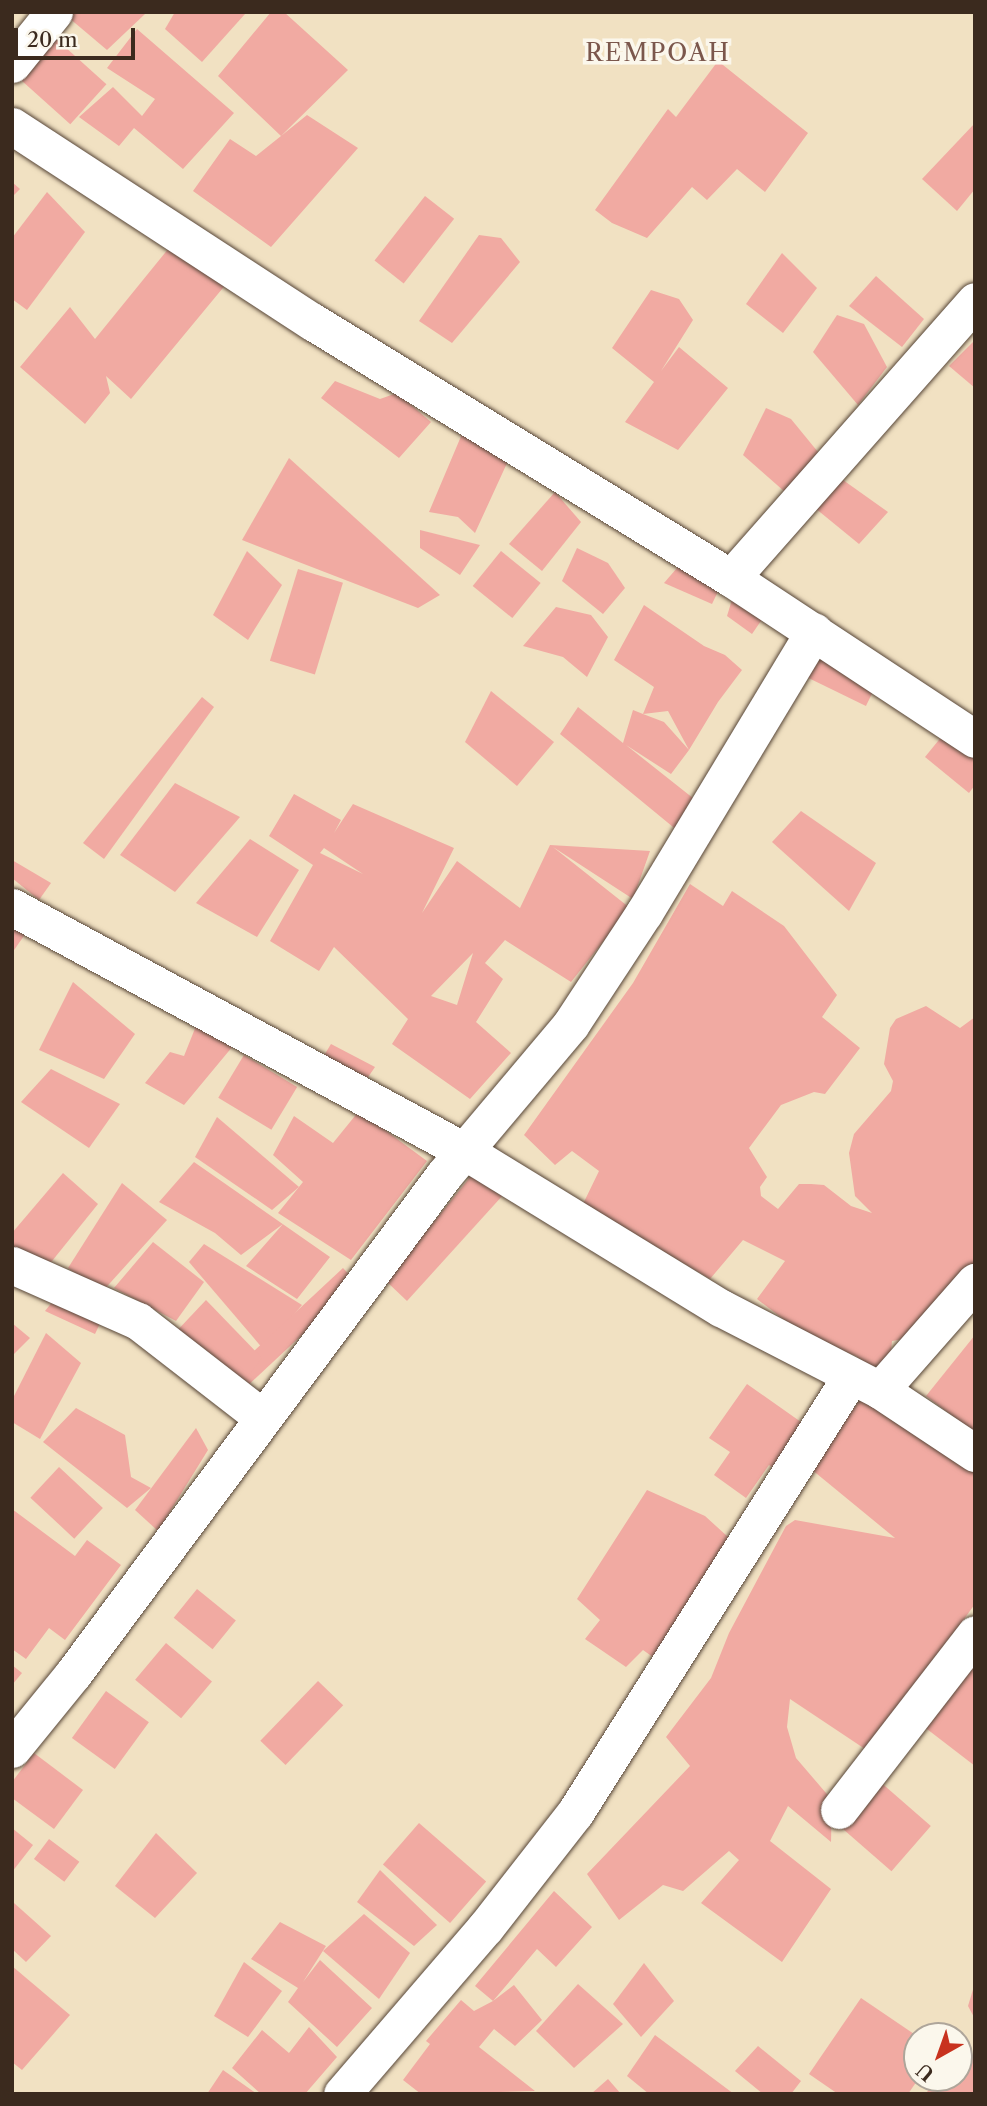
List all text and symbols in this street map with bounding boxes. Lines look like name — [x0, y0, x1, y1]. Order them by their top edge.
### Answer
scale bar — [18, 14, 138, 58]
text: 20 m — [27, 27, 78, 52]
district label: REMPOAH — [586, 39, 730, 67]
north arrow — [903, 2022, 973, 2092]
text: U — [912, 2058, 939, 2086]

